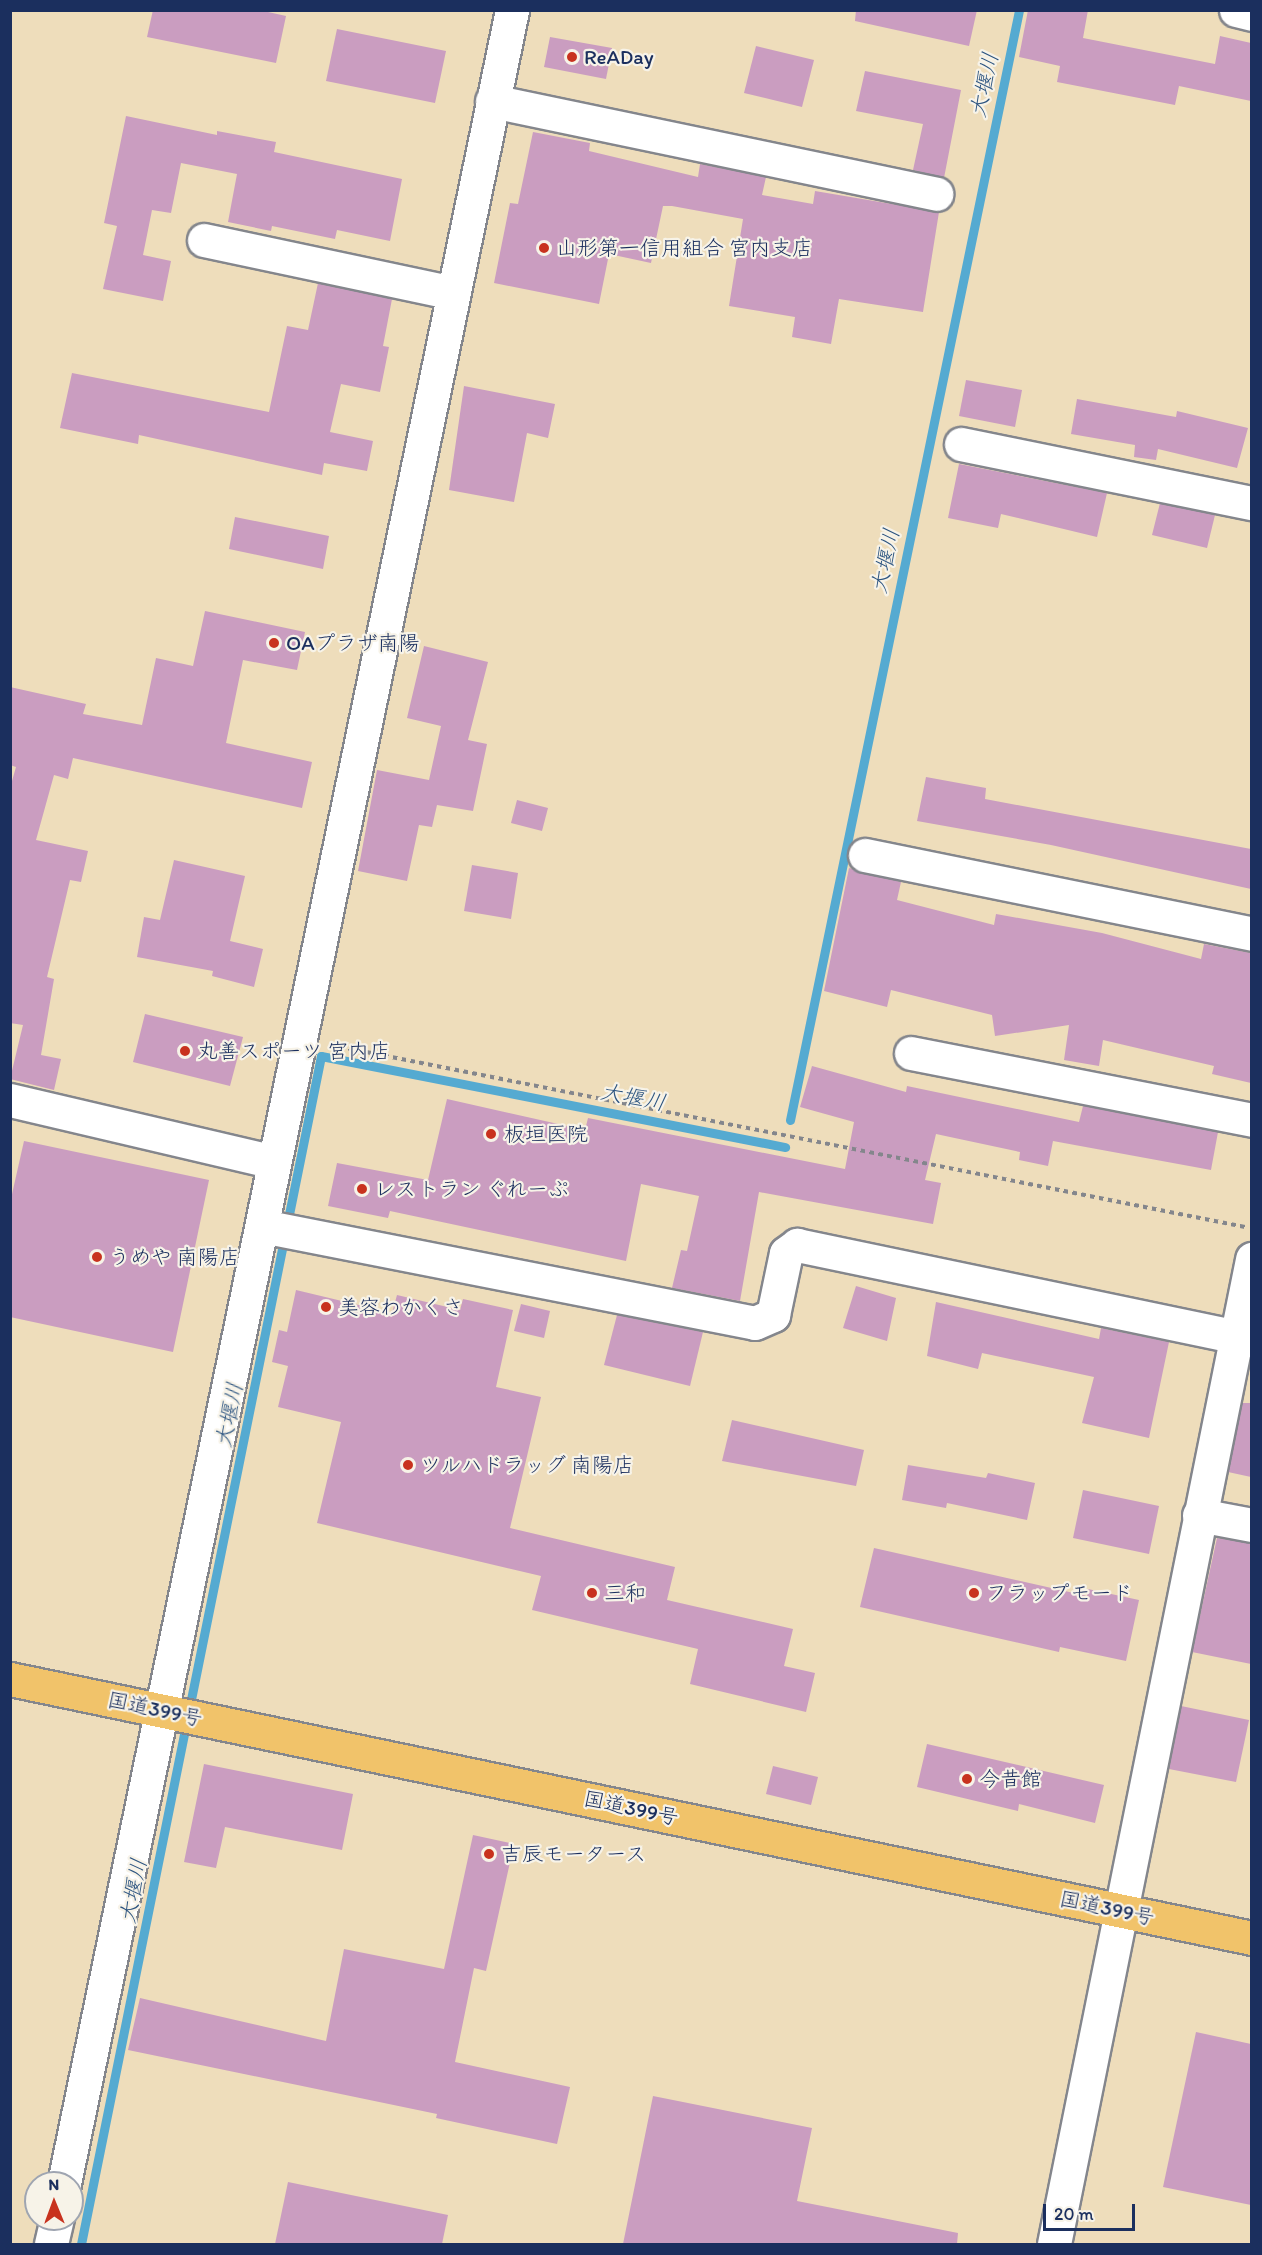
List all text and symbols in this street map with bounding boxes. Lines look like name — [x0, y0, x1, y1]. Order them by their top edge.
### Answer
place label: ReADay — [584, 44, 653, 70]
marker: ReADay — [565, 50, 579, 64]
water label: 大堰川 — [964, 50, 1004, 120]
place label: 山形第一信用組合 宮内支店 — [556, 235, 813, 261]
marker: 山形第一信用組合 宮内支店 — [537, 241, 551, 255]
water label: 大堰川 — [865, 526, 905, 596]
place label: OAプラザ南陽 — [286, 630, 420, 656]
marker: OAプラザ南陽 — [267, 636, 281, 650]
place label: 丸善スポーツ 宮内店 — [197, 1038, 391, 1064]
marker: 丸善スポーツ 宮内店 — [178, 1044, 192, 1058]
water label: 大堰川 — [598, 1078, 668, 1116]
place label: 板垣医院 — [504, 1121, 588, 1147]
marker: 板垣医院 — [482, 1125, 500, 1143]
place label: レストラン ぐれーぷ — [374, 1176, 568, 1202]
marker: レストラン ぐれーぷ — [355, 1182, 369, 1196]
place label: うめや 南陽店 — [109, 1244, 240, 1270]
marker: うめや 南陽店 — [90, 1250, 104, 1264]
place label: 美容わかくさ — [338, 1294, 464, 1320]
marker: 美容わかくさ — [319, 1300, 333, 1314]
water label: 大堰川 — [210, 1380, 248, 1450]
place label: ツルハドラッグ 南陽店 — [420, 1452, 635, 1478]
marker: ツルハドラッグ 南陽店 — [401, 1458, 415, 1472]
place label: 三和 — [604, 1580, 646, 1606]
place label: フラップモード — [986, 1580, 1133, 1606]
marker: 三和 — [585, 1586, 599, 1600]
marker: フラップモード — [967, 1586, 981, 1600]
street label: 国道399号 — [105, 1687, 205, 1731]
place label: 今昔館 — [979, 1766, 1042, 1792]
marker: 今昔館 — [960, 1772, 974, 1786]
street label: 国道399号 — [581, 1786, 681, 1830]
place label: 吉辰モータース — [501, 1841, 648, 1867]
marker: 吉辰モータース — [482, 1847, 496, 1861]
water label: 大堰川 — [114, 1856, 152, 1926]
street label: 国道399号 — [1057, 1886, 1157, 1930]
north arrow — [24, 2171, 84, 2231]
text: N — [48, 2175, 59, 2194]
scale bar — [1046, 2192, 1138, 2230]
text: 20 m — [1054, 2203, 1094, 2225]

